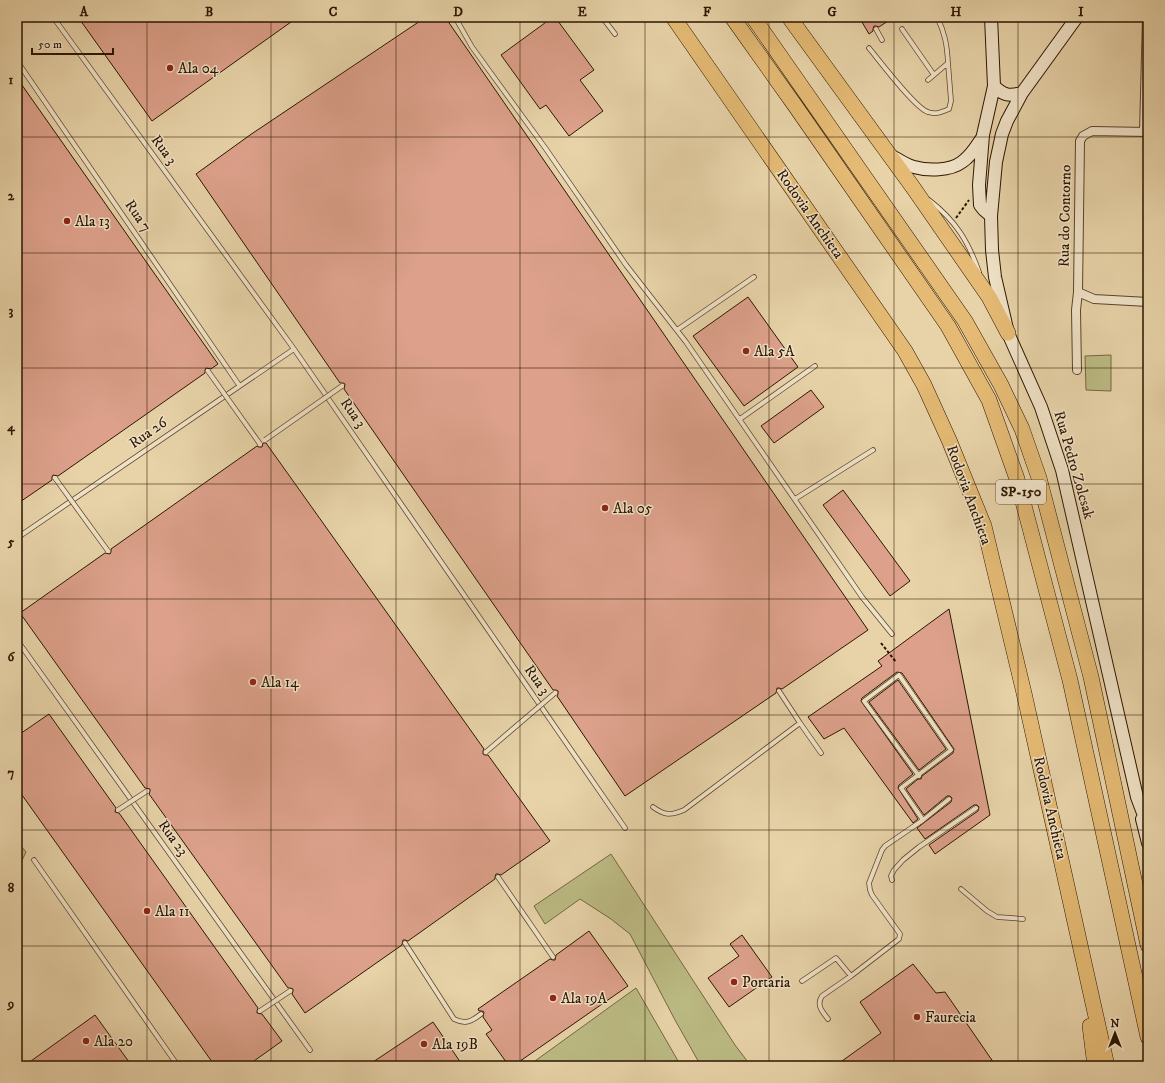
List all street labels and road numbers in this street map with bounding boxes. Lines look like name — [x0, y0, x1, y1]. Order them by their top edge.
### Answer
street label: Rua 3 — [147, 131, 181, 169]
street label: Rua do Contorno — [1055, 165, 1075, 267]
street label: Rodovia Anchieta — [772, 166, 848, 263]
street label: Rua 7 — [120, 196, 156, 236]
street label: Rua 3 — [336, 394, 370, 432]
street label: Rua Pedro Zolcsak — [1049, 409, 1099, 522]
street label: Rua 26 — [125, 412, 172, 453]
street label: Rodovia Anchieta — [942, 442, 996, 548]
road number: SP-150 — [996, 480, 1046, 504]
street label: Rua 3 — [520, 661, 554, 699]
street label: Rodovia Anchieta — [1029, 755, 1071, 862]
street label: Rua 23 — [154, 816, 192, 860]

